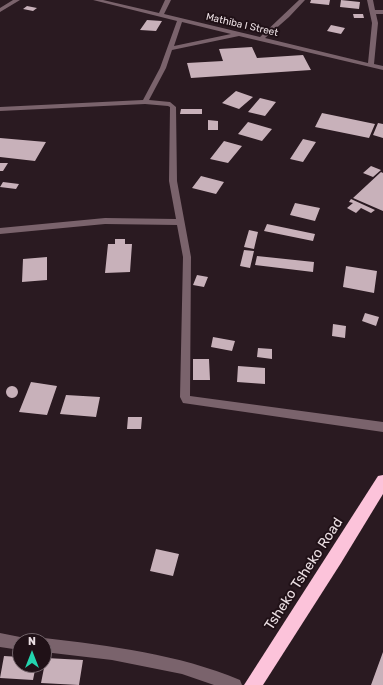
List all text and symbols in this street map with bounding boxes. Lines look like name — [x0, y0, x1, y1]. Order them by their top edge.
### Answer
street label: Mathiba I Street — [205, 11, 279, 39]
street label: Tsheko Tsheko Road — [261, 515, 347, 633]
north arrow — [12, 633, 52, 673]
text: N — [28, 635, 36, 648]

